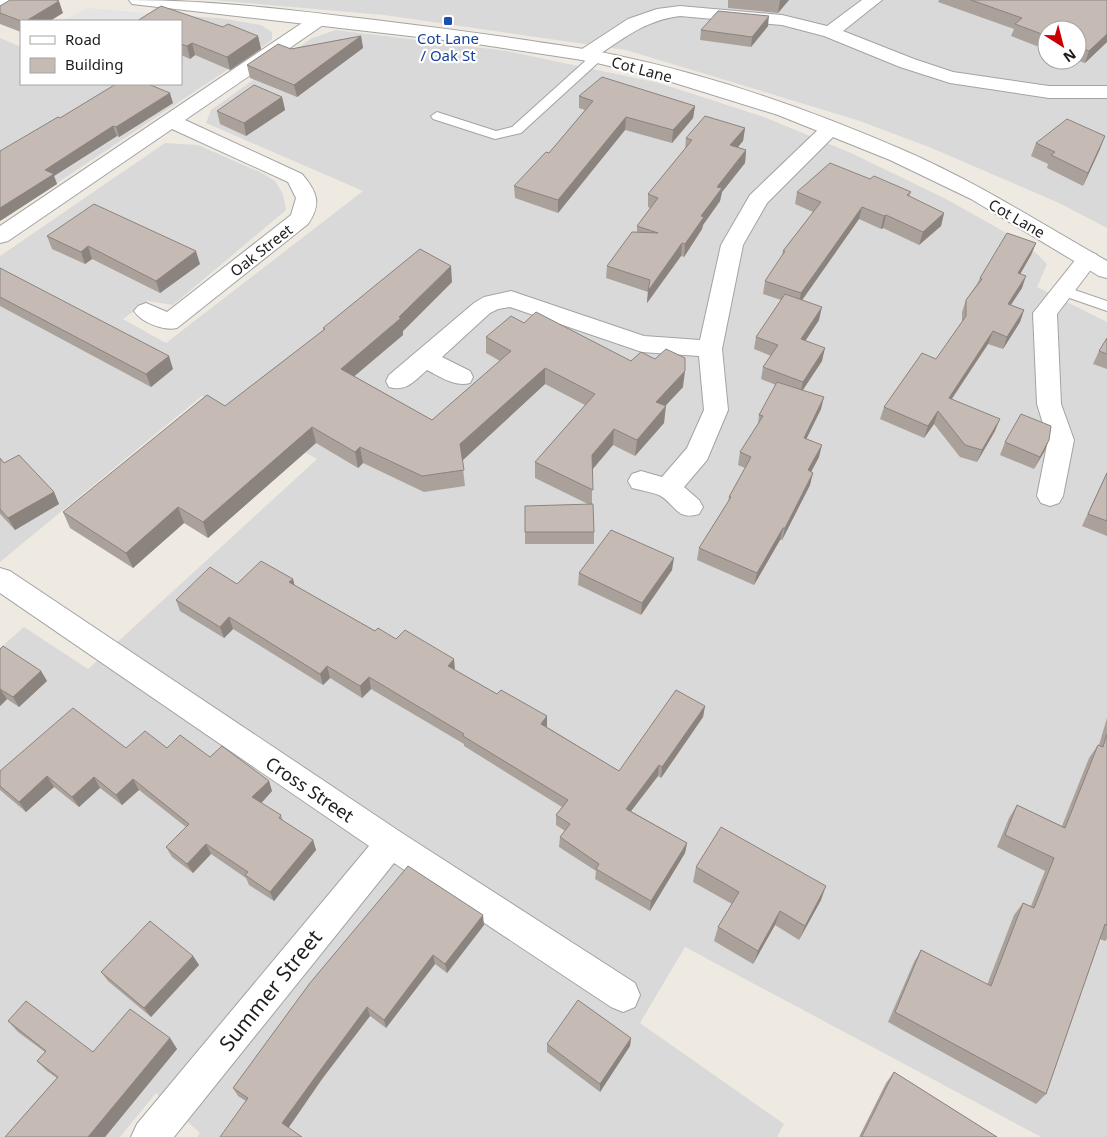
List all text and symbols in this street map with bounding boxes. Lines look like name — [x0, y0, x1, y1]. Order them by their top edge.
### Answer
marker: Cot Lane / Oak St — [442, 15, 454, 27]
legend — [20, 20, 182, 85]
north arrow — [1037, 20, 1087, 70]
place label: Cot Lane / Oak St — [417, 28, 479, 65]
text: Road — [65, 29, 101, 49]
text: N — [1060, 45, 1080, 67]
street label: Cot Lane — [610, 51, 674, 87]
text: Building — [65, 54, 123, 74]
street label: Cot Lane — [985, 194, 1049, 242]
street label: Oak Street — [226, 219, 297, 281]
street label: Cross Street — [261, 751, 359, 828]
street label: Summer Street — [212, 923, 328, 1056]

